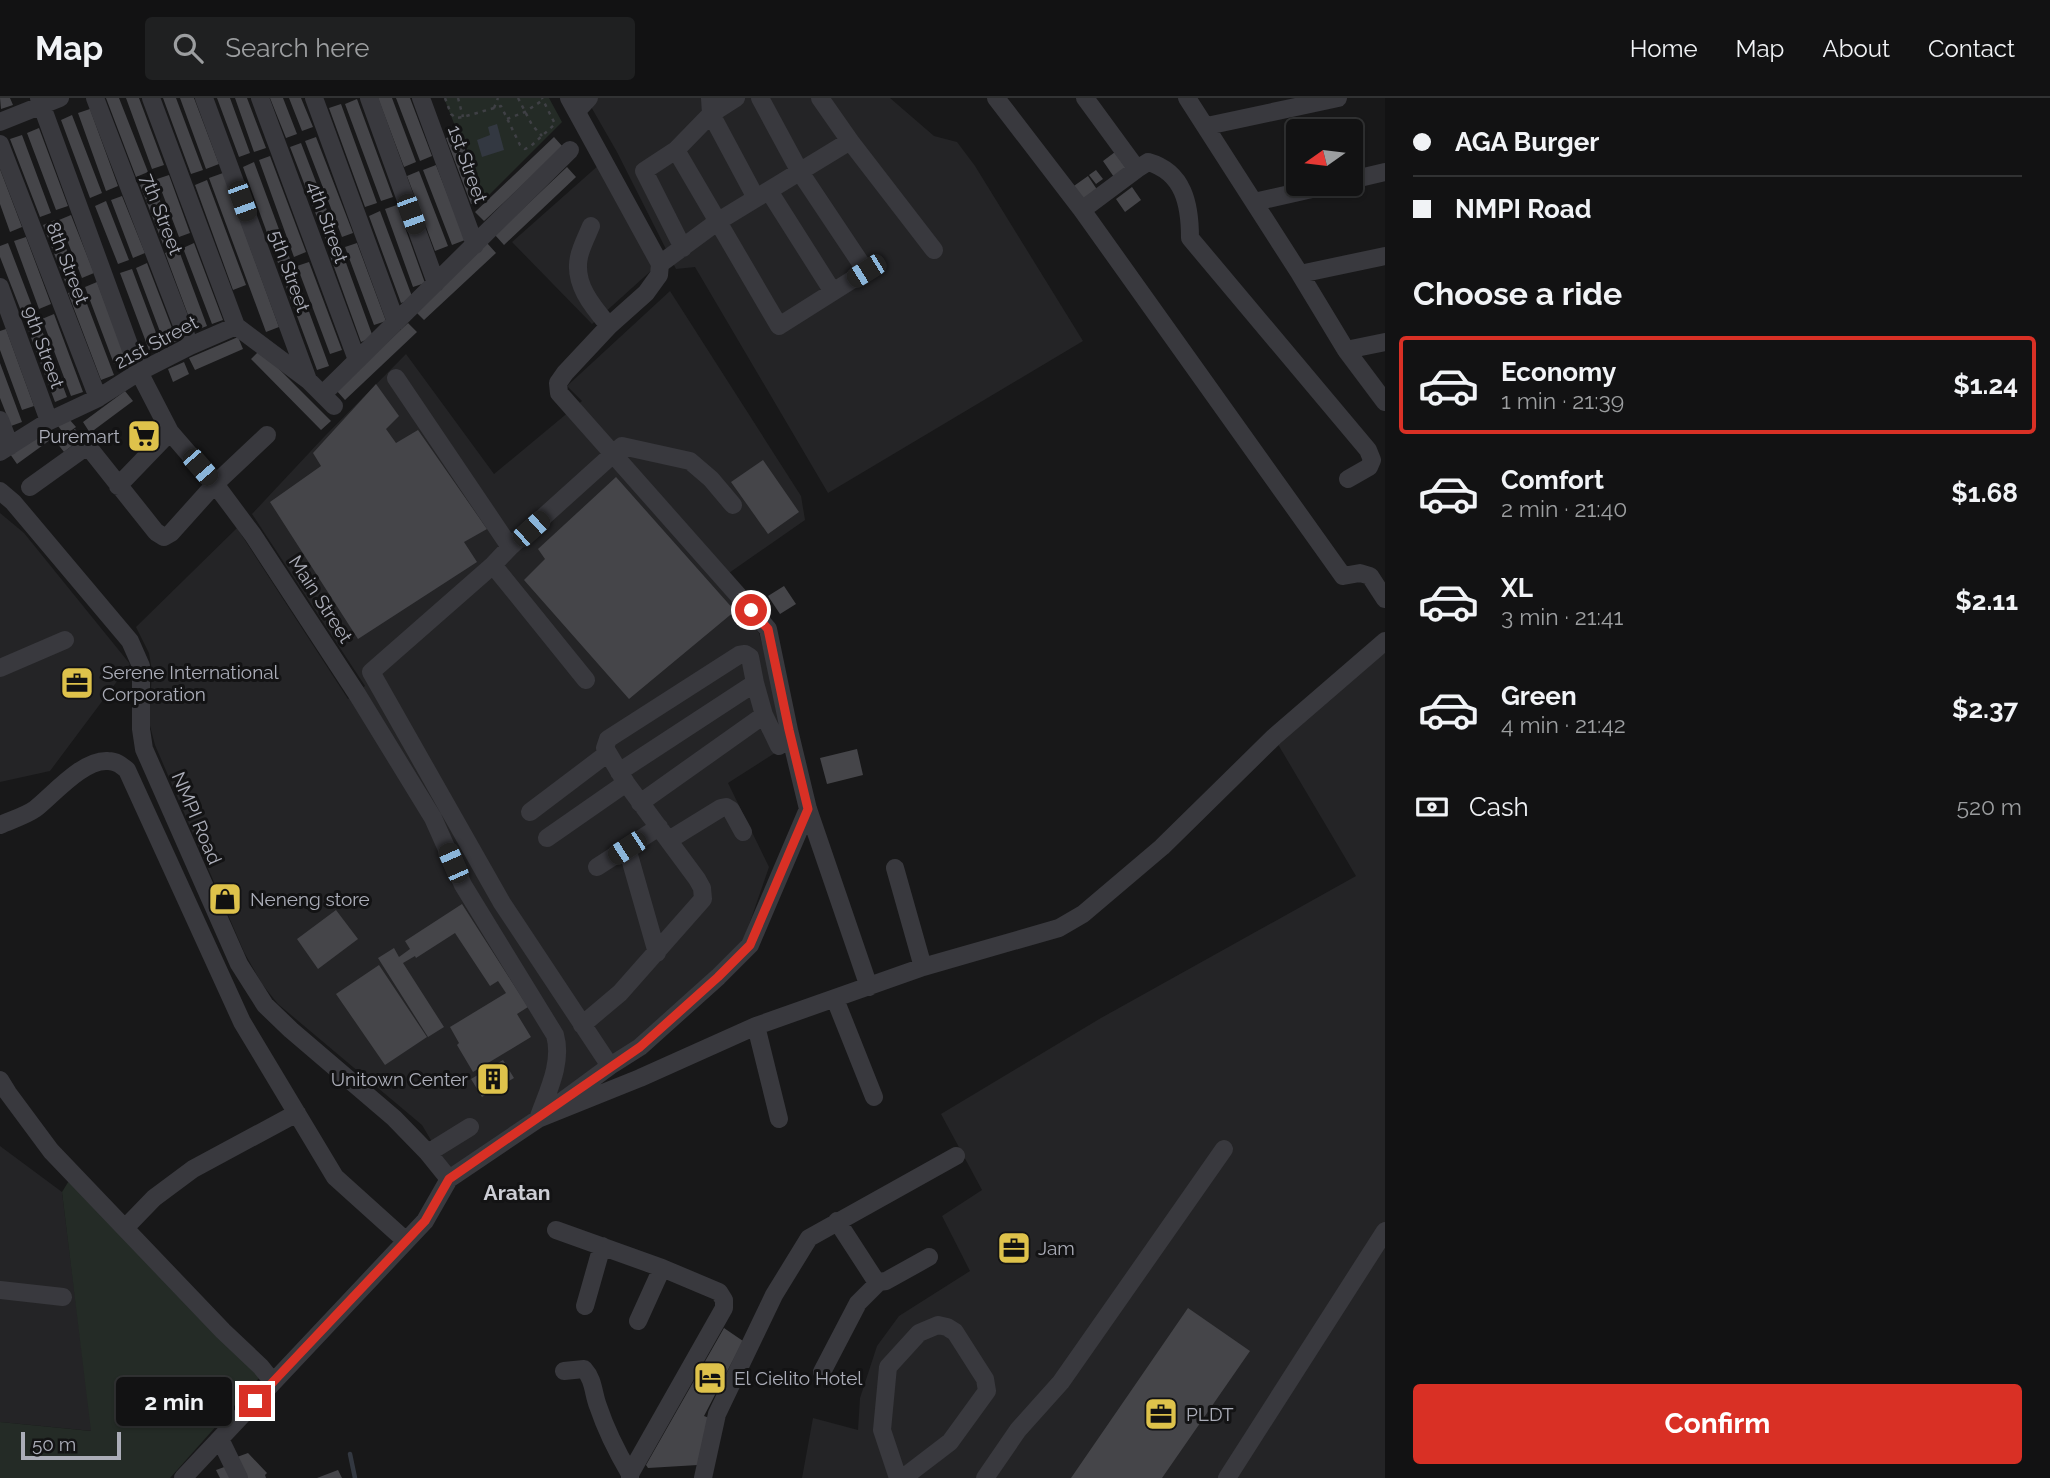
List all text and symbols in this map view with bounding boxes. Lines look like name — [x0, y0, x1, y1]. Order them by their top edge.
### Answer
search box — [145, 17, 635, 80]
text: Map — [35, 29, 103, 68]
icon: search — [169, 29, 207, 67]
text: Search here — [225, 33, 370, 63]
text: Home — [1630, 34, 1698, 63]
text: Map — [1736, 34, 1784, 63]
text: About — [1822, 34, 1890, 63]
text: Contact — [1928, 34, 2015, 63]
north arrow — [1286, 119, 1363, 196]
map controls — [1286, 119, 1363, 196]
street label: 1st Street — [444, 122, 492, 207]
text: AGA Burger — [1455, 127, 1599, 157]
street label: 7th Street — [136, 170, 188, 258]
car — [225, 178, 260, 224]
street label: 4th Street — [303, 178, 353, 266]
car — [394, 191, 429, 237]
text: NMPI Road — [1455, 194, 1591, 224]
street label: 8th Street — [42, 219, 94, 308]
street label: 5th Street — [265, 227, 315, 315]
car — [843, 251, 890, 291]
text: Choose a ride — [1413, 275, 1622, 312]
street label: 9th Street — [19, 303, 69, 392]
street label: 21st Street — [111, 311, 202, 373]
icon: car — [1417, 354, 1480, 417]
text: Economy — [1501, 357, 1616, 387]
text: $1.24 — [1953, 370, 2018, 400]
text: 1 min · 21:39 — [1501, 387, 1624, 414]
supermarket icon: Puremart — [125, 417, 163, 455]
place label: Puremart — [39, 425, 121, 447]
car — [179, 444, 222, 490]
icon: car — [1417, 462, 1480, 525]
text: Comfort — [1501, 465, 1604, 495]
text: $1.68 — [1951, 478, 2018, 508]
text: 2 min · 21:40 — [1501, 495, 1627, 522]
car — [509, 507, 554, 551]
street label: Main Street — [285, 551, 358, 647]
icon: car — [1417, 570, 1480, 633]
text: XL — [1501, 573, 1533, 603]
text: $2.11 — [1955, 586, 2018, 616]
route start — [735, 594, 767, 626]
text: 3 min · 21:41 — [1501, 603, 1623, 630]
place label: Serene International Corporation — [102, 661, 280, 705]
office icon: Serene International Corporation — [58, 664, 96, 702]
icon: car — [1417, 678, 1480, 741]
text: Green — [1501, 681, 1577, 711]
text: $2.37 — [1952, 694, 2018, 724]
text: 4 min · 21:42 — [1501, 711, 1626, 738]
street label: NMPI Road — [168, 768, 226, 868]
icon: cash — [1413, 788, 1451, 826]
text: Cash — [1469, 792, 1529, 822]
text: 520 m — [1956, 793, 2022, 820]
car — [604, 828, 651, 868]
car — [435, 840, 472, 886]
shop icon: Neneng store — [206, 880, 244, 918]
place label: Neneng store — [250, 888, 370, 910]
building icon: Unitown Center — [474, 1060, 512, 1098]
place label: Unitown Center — [331, 1068, 468, 1090]
district label: Aratan — [484, 1180, 550, 1205]
office icon: Jam — [995, 1229, 1033, 1267]
place label: Jam — [1038, 1237, 1075, 1259]
hotel icon: El Cielito Hotel — [691, 1359, 729, 1397]
place label: El Cielito Hotel — [734, 1367, 863, 1389]
callout: 2 min — [115, 1376, 230, 1426]
button: Confirm — [1413, 1384, 2022, 1464]
route end — [239, 1385, 271, 1417]
text: 2 min — [144, 1388, 204, 1415]
office icon: PLDT — [1142, 1395, 1180, 1433]
place label: PLDT — [1186, 1403, 1234, 1425]
scale bar — [21, 1429, 121, 1461]
text: 50 m — [32, 1433, 76, 1455]

